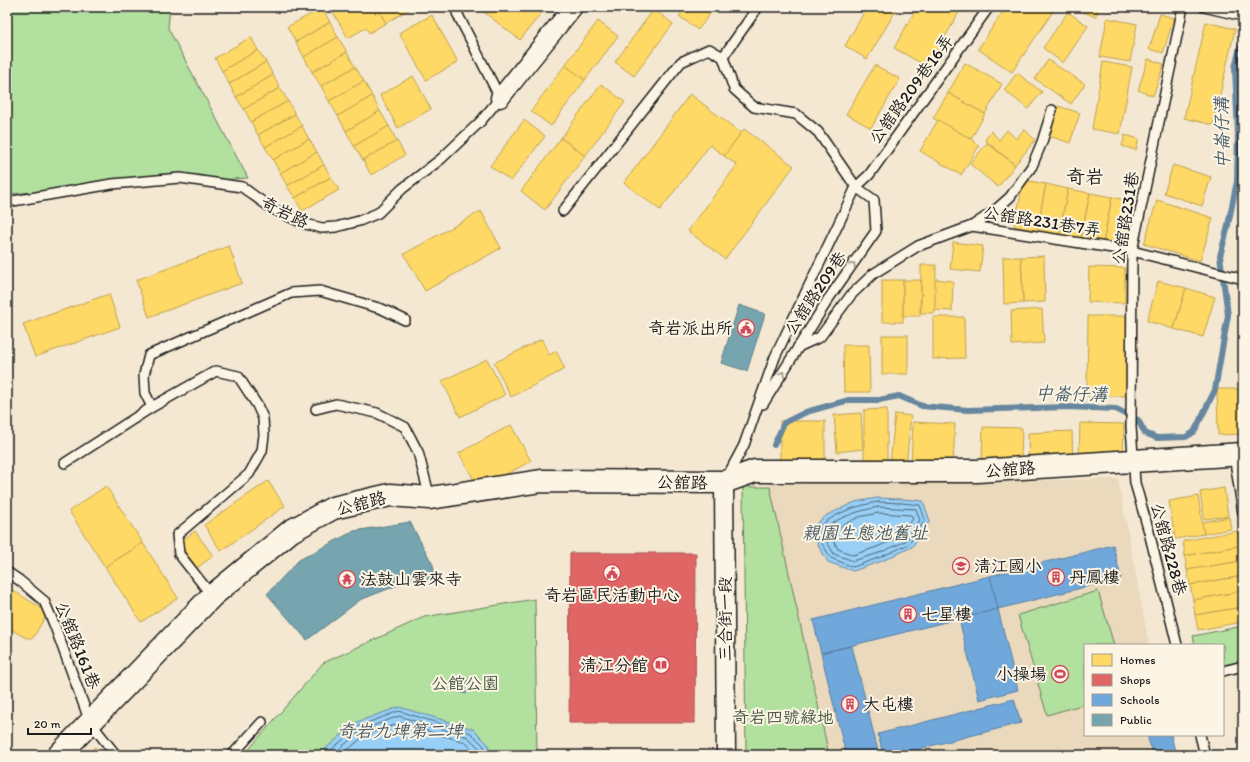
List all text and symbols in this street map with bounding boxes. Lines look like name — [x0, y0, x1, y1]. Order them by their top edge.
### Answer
street label: 公舘路209巷16弄 — [865, 30, 957, 148]
water label: 中崙仔溝 — [1210, 95, 1234, 169]
district label: 奇岩 — [1066, 165, 1104, 188]
street label: 公舘路231巷 — [1108, 169, 1142, 266]
street label: 奇岩路 — [258, 192, 312, 232]
street label: 公舘路231巷7弄 — [981, 202, 1103, 240]
street label: 公舘路209巷 — [780, 247, 851, 339]
one-way arrow — [848, 262, 856, 269]
place label: 奇岩派出所 — [648, 318, 733, 338]
public building icon: 奇岩派出所 — [736, 318, 756, 338]
one-way arrow — [777, 371, 784, 378]
water label: 中崙仔溝 — [1035, 382, 1109, 406]
street label: 公舘路 — [984, 457, 1036, 481]
street label: 公舘路 — [656, 472, 708, 492]
street label: 公舘路 — [334, 487, 388, 519]
street label: 公舘路228巷 — [1147, 500, 1191, 599]
water label: 親園生態池舊址 — [802, 522, 929, 544]
school or university icon: 清江國小 — [951, 556, 971, 576]
place label: 清江國小 — [974, 556, 1042, 576]
public building icon: 奇岩區民活動中心 — [602, 563, 622, 583]
building icon: 丹鳳樓 — [1046, 567, 1066, 587]
place label: 丹鳳樓 — [1069, 567, 1120, 587]
temple icon: 法鼓山雲來寺 — [337, 569, 357, 589]
place label: 法鼓山雲來寺 — [360, 569, 462, 589]
street label: 三合街一段 — [715, 577, 735, 662]
place label: 奇岩區民活動中心 — [544, 585, 680, 605]
street label: 公舘路161巷 — [51, 598, 105, 693]
building icon: 七星樓 — [898, 604, 918, 624]
place label: 七星樓 — [921, 604, 972, 624]
legend — [1084, 644, 1224, 736]
text: Homes — [1120, 653, 1156, 667]
place label: 清江分館 — [580, 655, 648, 675]
library icon: 清江分館 — [651, 655, 671, 675]
place label: 小操場 — [996, 664, 1047, 684]
sports icon: 小操場 — [1050, 664, 1070, 684]
park label: 公館公園 — [431, 673, 499, 693]
text: Shops — [1120, 673, 1151, 687]
text: Schools — [1120, 693, 1159, 707]
building icon: 大屯樓 — [840, 694, 860, 714]
place label: 大屯樓 — [863, 694, 914, 714]
park label: 奇岩四號綠地 — [732, 707, 834, 727]
scale bar — [28, 710, 91, 736]
text: Public — [1120, 713, 1152, 727]
text: 20 m — [34, 717, 61, 731]
water label: 奇岩九埤第二埤 — [337, 720, 465, 742]

